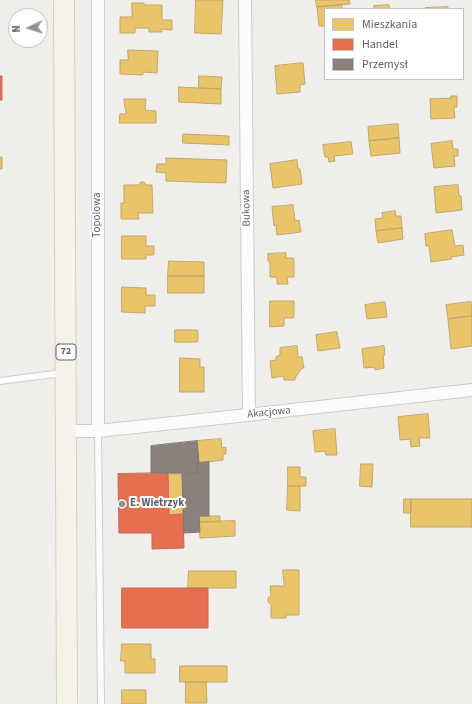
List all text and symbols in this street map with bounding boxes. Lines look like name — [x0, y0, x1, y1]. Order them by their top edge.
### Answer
north arrow — [8, 8, 48, 48]
legend — [324, 8, 464, 80]
text: Mieszkania — [362, 16, 417, 33]
text: N — [9, 25, 24, 33]
text: Handel — [362, 36, 398, 53]
text: Przemysł — [362, 56, 408, 73]
street label: Bukowa — [240, 189, 254, 227]
street label: Topolowa — [91, 192, 105, 238]
road number: 72 — [56, 344, 76, 360]
street label: Akacjowa — [247, 404, 291, 422]
place label: E. Wietrzyk — [130, 497, 184, 511]
marker: E. Wietrzyk — [117, 499, 127, 509]

